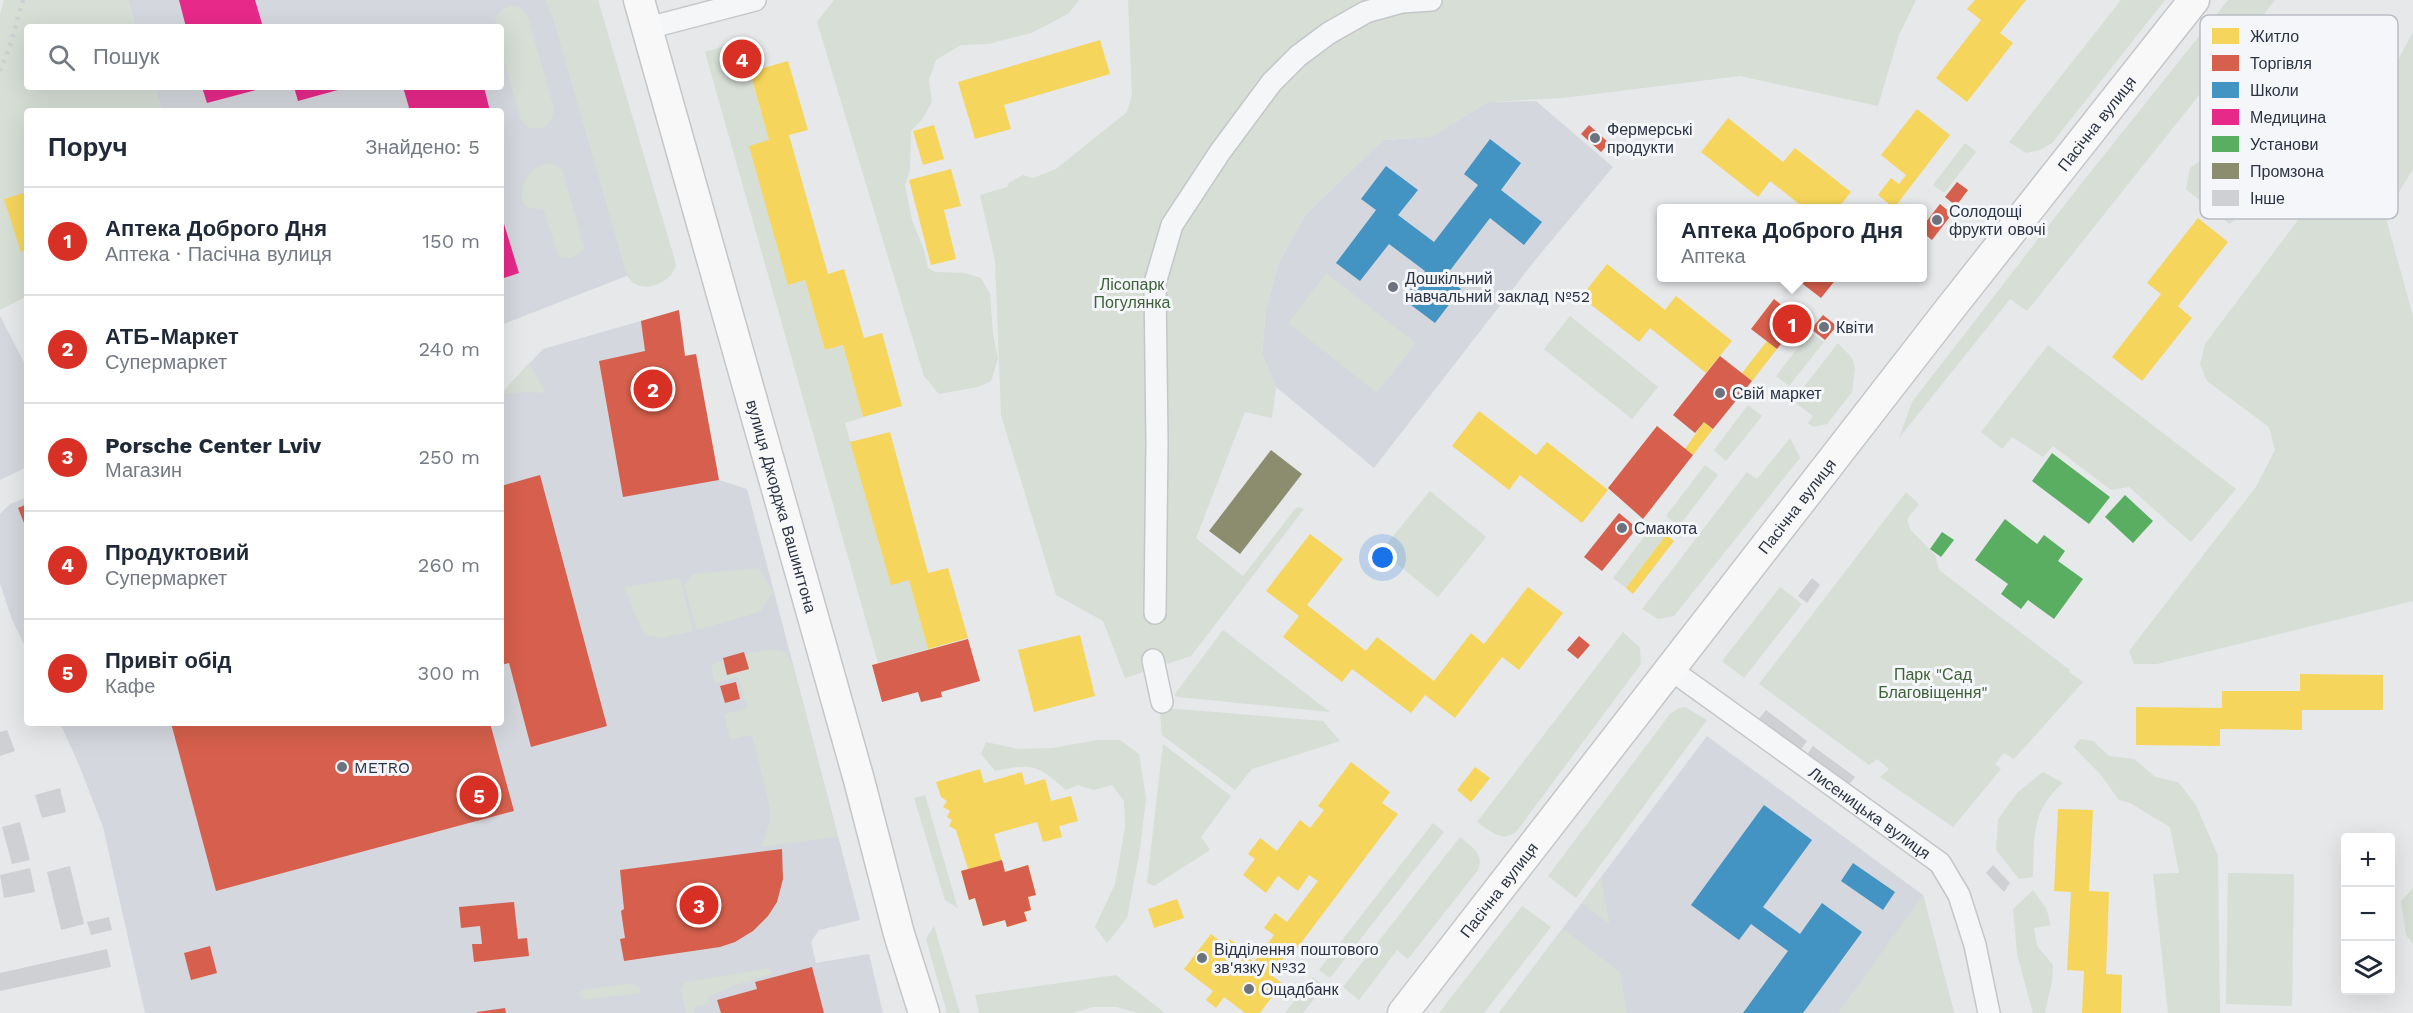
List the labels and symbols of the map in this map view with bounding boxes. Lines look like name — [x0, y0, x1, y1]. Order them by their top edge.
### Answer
legend — [2200, 15, 2398, 219]
text: Житло — [2250, 27, 2299, 46]
pin: 4 — [722, 36, 762, 82]
text: Торгівля — [2250, 54, 2312, 73]
street label: Пасічна вулиця — [2053, 72, 2140, 175]
text: Школи — [2250, 81, 2299, 100]
text: Медицина — [2250, 108, 2326, 127]
place label: Фермерські продукти — [1607, 120, 1693, 157]
marker: Фермерські продукти — [1588, 131, 1602, 145]
text: Установи — [2250, 135, 2318, 154]
text: Промзона — [2250, 162, 2324, 181]
text: Інше — [2250, 189, 2285, 208]
place label: Солодощі фрукти овочі — [1949, 202, 2045, 239]
marker: Солодощі фрукти овочі — [1930, 213, 1944, 227]
place label: Дошкільний навчальний заклад №52 — [1405, 269, 1590, 306]
park label: Лісопарк Погулянка — [1094, 275, 1171, 312]
marker: Дошкільний навчальний заклад №52 — [1386, 280, 1400, 294]
pin: 1 — [1772, 302, 1812, 346]
place label: Квіти — [1836, 318, 1874, 337]
marker: Квіти — [1817, 320, 1831, 334]
pin: 2 — [634, 366, 672, 412]
place label: Свій маркет — [1732, 384, 1822, 403]
marker: Свій маркет — [1713, 386, 1727, 400]
street label: вулиця Джорджа Вашингтона — [743, 397, 821, 615]
street label: Пасічна вулиця — [1754, 455, 1840, 557]
place label: Смакота — [1634, 519, 1697, 538]
marker: Смакота — [1615, 521, 1629, 535]
your location — [1368, 543, 1397, 572]
park label: Парк "Сад Благовіщення" — [1878, 665, 1988, 702]
place label: METRO — [354, 758, 410, 777]
marker: METRO — [335, 760, 349, 774]
street label: Лисеницька вулиця — [1805, 762, 1934, 863]
pin: 5 — [460, 772, 498, 818]
street label: Пасічна вулиця — [1456, 838, 1542, 941]
pin: 3 — [680, 882, 718, 928]
place label: Відділення поштового зв'язку №32 — [1214, 940, 1379, 977]
marker: Відділення поштового зв'язку №32 — [1195, 951, 1209, 965]
place label: Ощадбанк — [1261, 980, 1339, 999]
marker: Ощадбанк — [1242, 982, 1256, 996]

